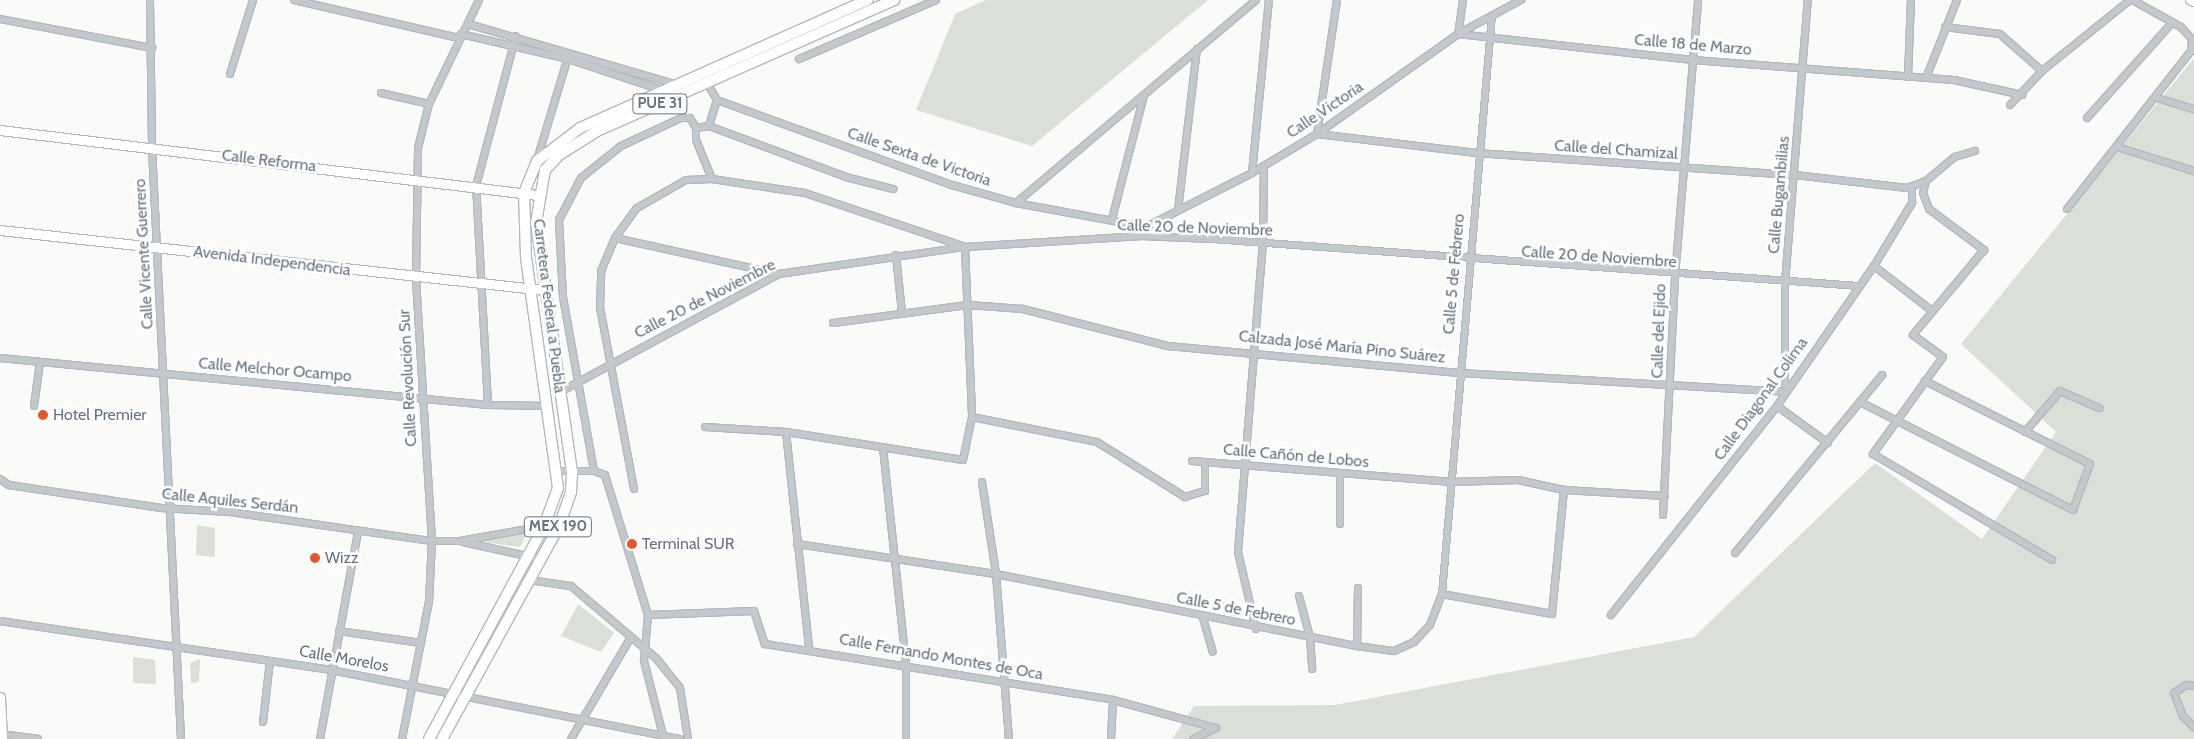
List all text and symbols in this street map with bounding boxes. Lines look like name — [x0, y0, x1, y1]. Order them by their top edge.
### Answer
street label: Calle 18 de Marzo — [1633, 30, 1753, 60]
street label: Calle Victoria — [1283, 77, 1367, 143]
road number: PUE 31 — [631, 92, 689, 116]
street label: Calle Sexta de Victoria — [845, 123, 993, 191]
street label: Calle Bugambilias — [1764, 135, 1794, 255]
street label: Calle del Chamizal — [1554, 136, 1678, 164]
street label: Calle Reforma — [221, 146, 317, 176]
street label: Calle Vicente Guerrero — [130, 178, 158, 330]
street label: Calle 5 de Febrero — [1439, 213, 1469, 335]
street label: Calle 20 de Noviembre — [1117, 216, 1273, 240]
street label: Carretera Federal a Puebla — [529, 218, 569, 394]
street label: Avenida Independencia — [192, 242, 352, 280]
street label: Calle 20 de Noviembre — [1521, 242, 1677, 272]
street label: Calle 20 de Noviembre — [631, 255, 779, 343]
street label: Calle del Ejido — [1648, 283, 1670, 379]
street label: Calle Revolución Sur — [395, 309, 421, 447]
street label: Calzada José María Pino Suárez — [1238, 327, 1446, 367]
street label: Calle Diagonal Colima — [1710, 334, 1812, 464]
street label: Calle Melchor Ocampo — [198, 354, 352, 386]
place label: Hotel Premier — [53, 405, 146, 425]
marker: Hotel Premier — [37, 409, 49, 421]
street label: Calle Cañón de Lobos — [1222, 440, 1370, 472]
street label: Calle Aquiles Serdán — [161, 484, 299, 518]
road number: MEX 190 — [523, 514, 593, 540]
place label: Terminal SUR — [642, 534, 735, 554]
marker: Terminal SUR — [626, 538, 638, 550]
place label: Wizz — [325, 548, 359, 568]
marker: Wizz — [309, 552, 321, 564]
street label: Calle 5 de Febrero — [1175, 588, 1297, 630]
street label: Calle Fernando Montes de Oca — [838, 630, 1044, 684]
street label: Calle Morelos — [298, 642, 390, 676]

